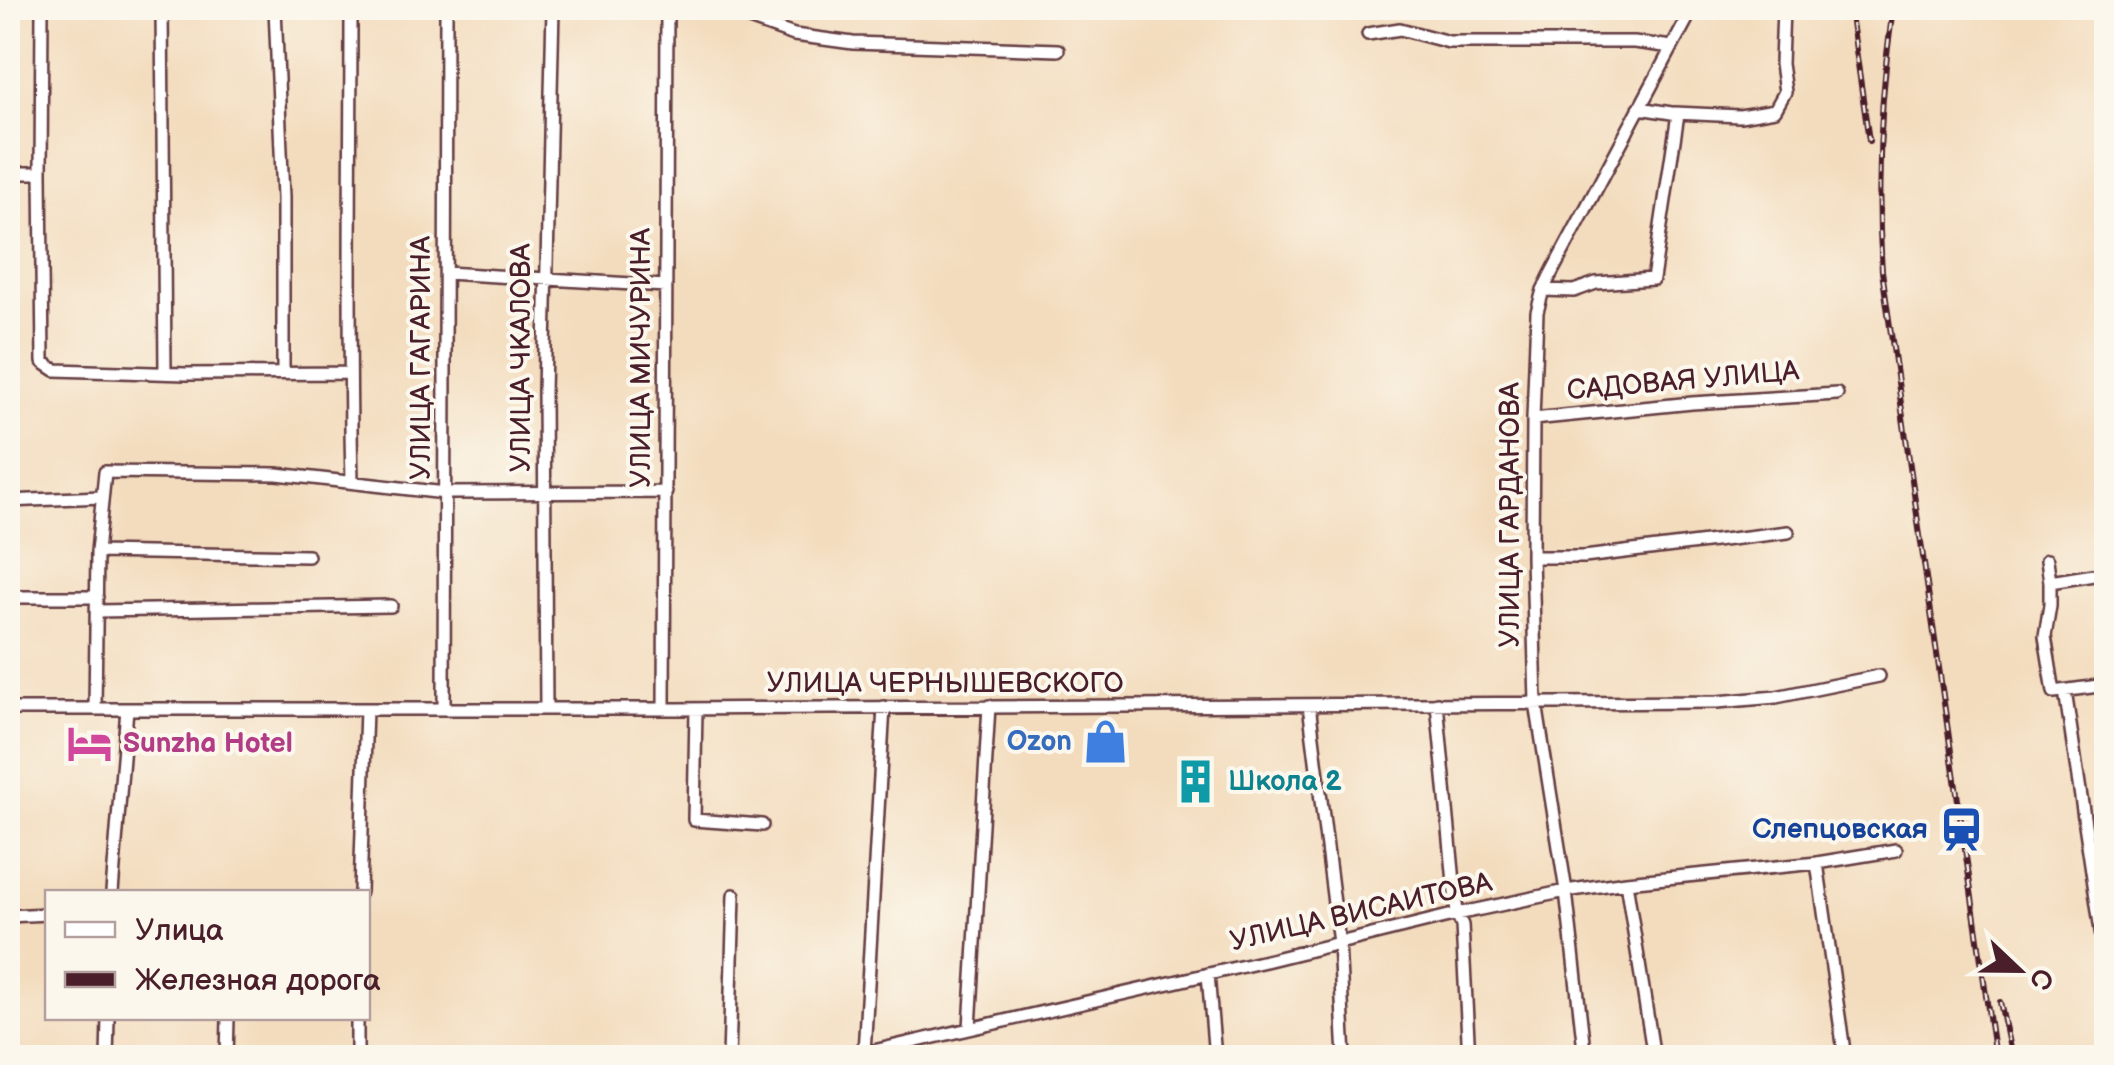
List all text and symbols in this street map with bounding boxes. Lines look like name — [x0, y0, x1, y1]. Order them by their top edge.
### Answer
street label: УЛИЦА МИЧУРИНА — [625, 227, 658, 488]
street label: УЛИЦА ГАГАРИНА — [405, 235, 438, 480]
street label: УЛИЦА ЧКАЛОВА — [505, 242, 538, 473]
street label: САДОВАЯ УЛИЦА — [1566, 354, 1801, 408]
street label: УЛИЦА ГАРДАНОВА — [1494, 381, 1527, 648]
street label: УЛИЦА ЧЕРНЫШЕВСКОГО — [766, 667, 1124, 700]
shop icon: Ozon — [1081, 717, 1129, 765]
hotel icon: Sunzha Hotel — [66, 719, 114, 767]
place label: Ozon — [1007, 725, 1072, 758]
place label: Sunzha Hotel — [123, 727, 293, 760]
building icon: Школа 2 — [1171, 757, 1219, 805]
place label: Школа 2 — [1228, 765, 1342, 798]
station icon: Слепцовская — [1937, 805, 1985, 853]
place label: Слепцовская — [1752, 813, 1928, 846]
street label: УЛИЦА ВИСАИТОВА — [1227, 866, 1496, 958]
legend — [45, 890, 370, 1020]
text: Улица — [135, 913, 224, 949]
north arrow — [1969, 920, 2069, 1020]
text: Железная дорога — [135, 963, 381, 999]
text: С — [2022, 964, 2060, 995]

